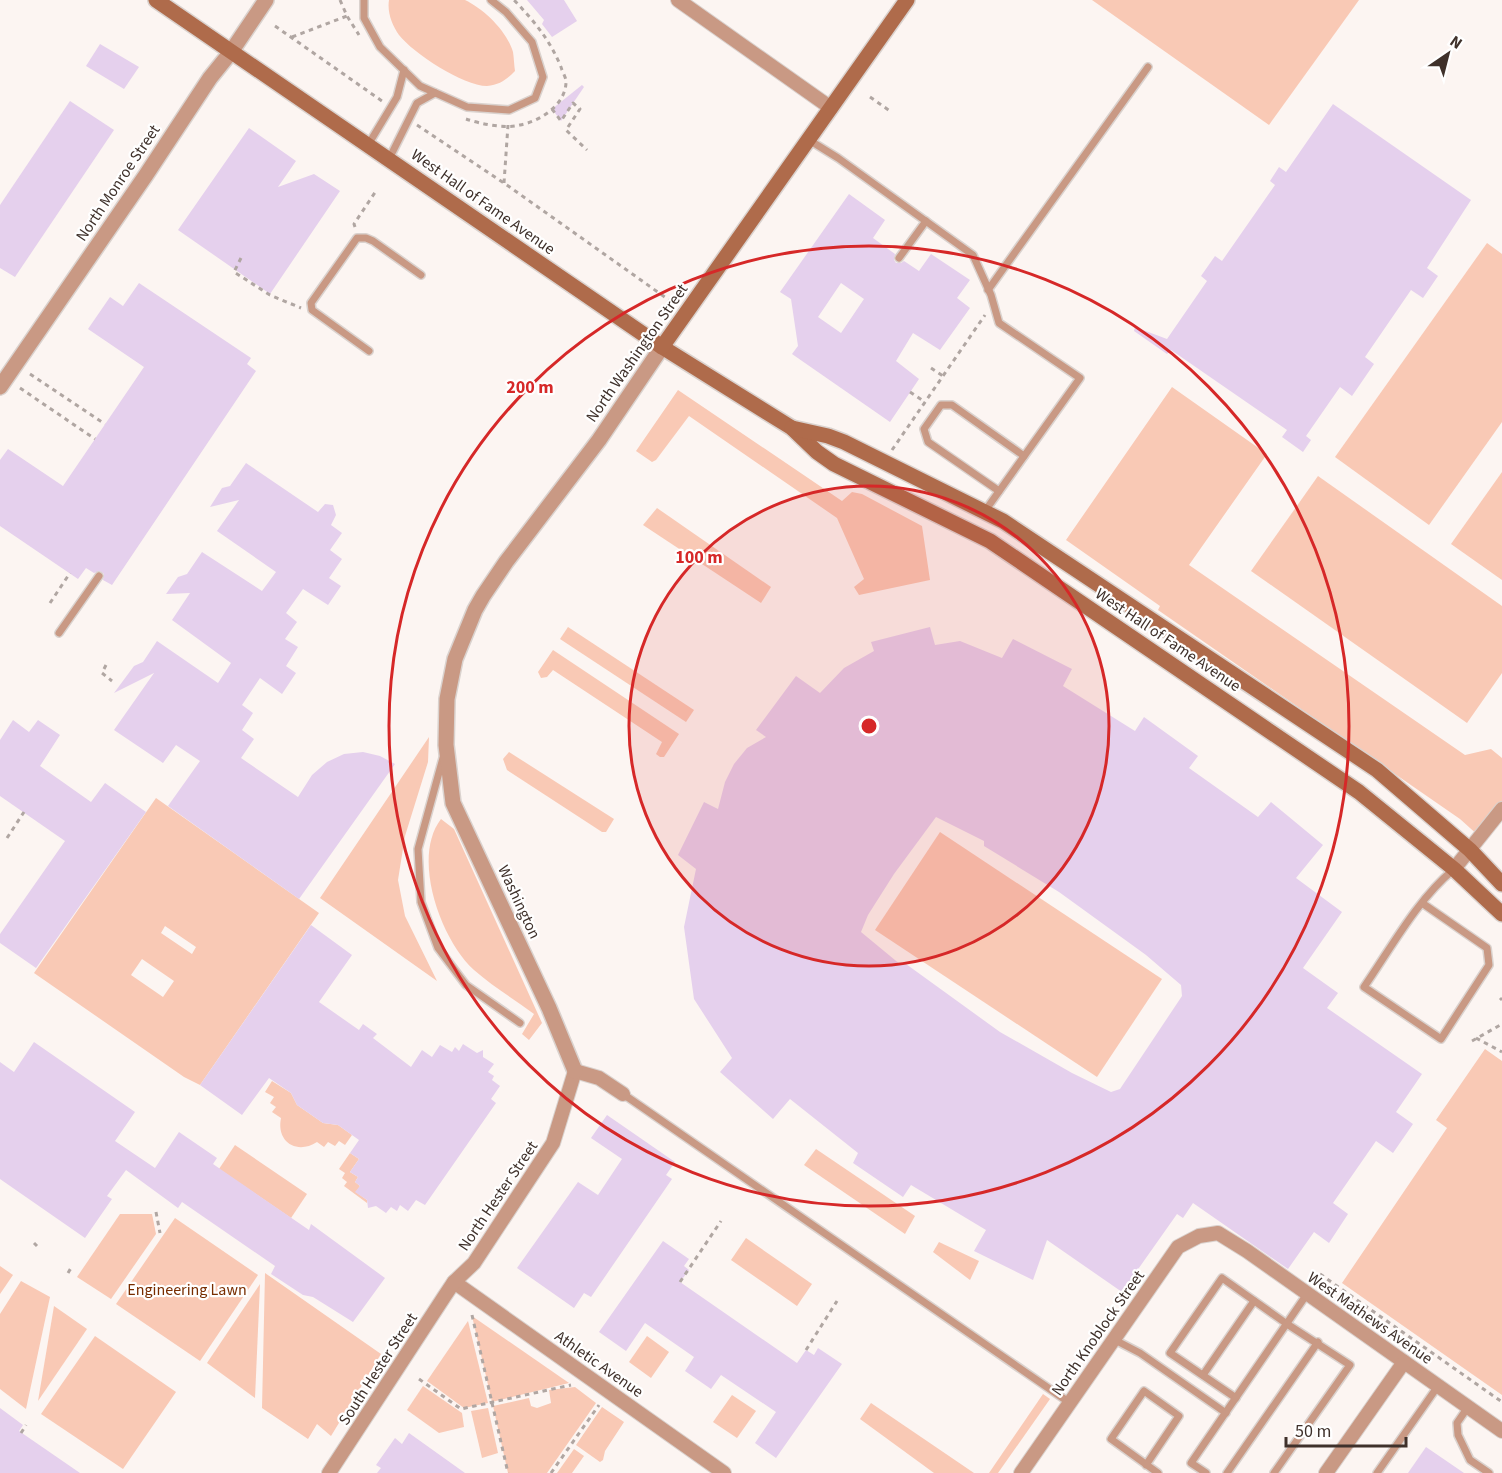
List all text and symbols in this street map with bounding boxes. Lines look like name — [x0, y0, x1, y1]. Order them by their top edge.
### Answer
north arrow — [1418, 24, 1478, 84]
text: N — [1445, 30, 1467, 55]
street label: North Monroe Street — [71, 120, 166, 246]
street label: West Hall of Fame Avenue — [407, 144, 559, 260]
street label: North Washington Street — [581, 279, 693, 427]
text: 200 m — [506, 375, 554, 400]
text: 100 m — [675, 545, 723, 570]
street label: West Hall of Fame Avenue — [1091, 583, 1245, 697]
centre of rings — [859, 716, 879, 736]
street label: Washington — [492, 861, 546, 943]
street label: North Hester Street — [453, 1136, 543, 1255]
street label: North Knoblock Street — [1046, 1265, 1150, 1400]
street label: West Mathews Avenue — [1303, 1267, 1437, 1369]
park label: Engineering Lawn — [127, 1279, 247, 1301]
street label: South Hester Street — [333, 1308, 423, 1429]
street label: Athletic Avenue — [550, 1325, 648, 1403]
scale bar — [1286, 1410, 1406, 1448]
text: 50 m — [1295, 1419, 1331, 1444]

